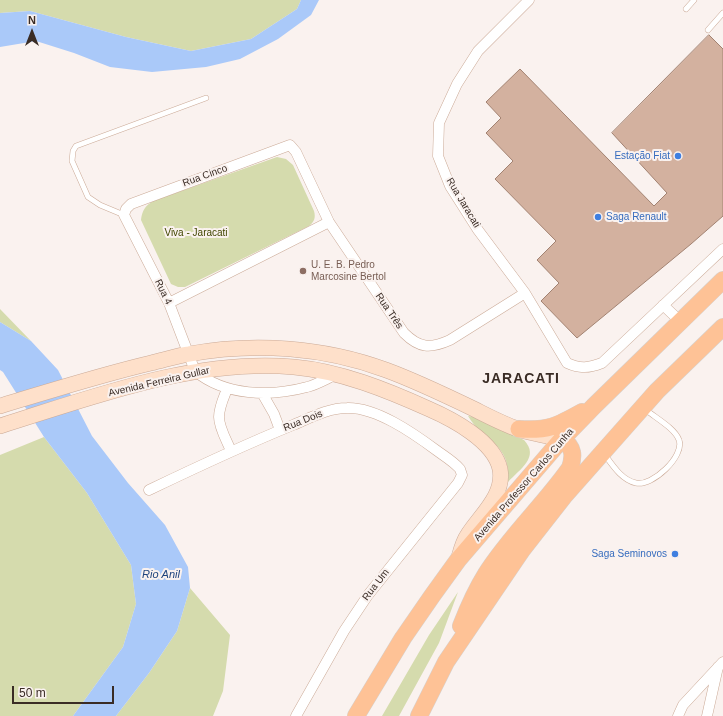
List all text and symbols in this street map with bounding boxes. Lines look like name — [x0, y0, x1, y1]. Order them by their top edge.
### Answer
north arrow — [12, 12, 52, 52]
text: N — [28, 14, 36, 26]
place label: Estação Fiat — [614, 150, 670, 162]
marker: Estação Fiat — [673, 151, 683, 161]
street label: Rua Cinco — [181, 162, 229, 190]
street label: Rua Jaracati — [443, 176, 483, 230]
place label: Saga Renault — [606, 211, 667, 223]
marker: Saga Renault — [593, 212, 603, 222]
park label: Viva - Jaracati — [164, 227, 228, 239]
place label: U. E. B. Pedro Marcosine Bertol — [311, 259, 386, 282]
marker: U. E. B. Pedro Marcosine Bertol — [298, 266, 308, 276]
street label: Rua 4 — [152, 277, 174, 307]
street label: Rua Três — [373, 291, 405, 331]
street label: Avenida Ferreira Gullar — [107, 365, 211, 399]
district label: JARACATI — [482, 371, 560, 387]
street label: Rua Dois — [282, 408, 324, 434]
street label: Avenida Professor Carlos Cunha — [472, 426, 576, 544]
place label: Saga Seminovos — [591, 548, 667, 560]
marker: Saga Seminovos — [670, 549, 680, 559]
street label: Rua Um — [360, 567, 392, 603]
water label: Rio Anil — [142, 568, 180, 582]
scale bar — [14, 678, 116, 704]
text: 50 m — [19, 686, 46, 700]

